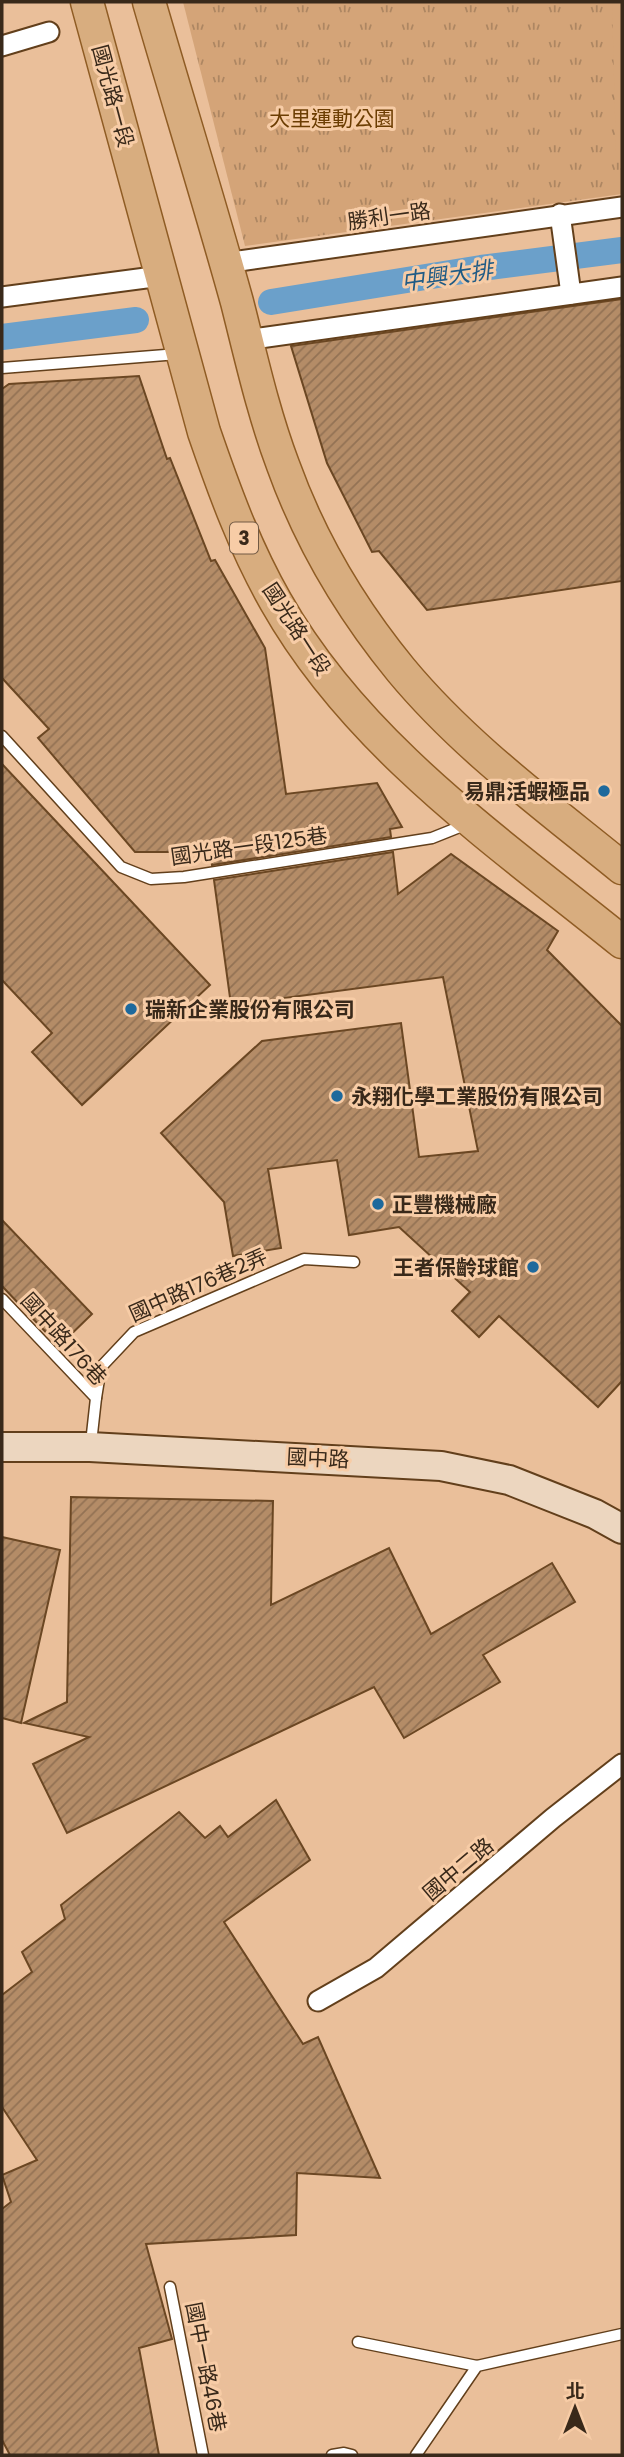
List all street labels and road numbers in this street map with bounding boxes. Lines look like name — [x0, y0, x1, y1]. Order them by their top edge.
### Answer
street label: 國光路一段 — [85, 42, 141, 150]
street label: 勝利一路 — [345, 196, 433, 236]
road number: 3 — [230, 523, 258, 554]
street label: 國光路一段 — [256, 577, 338, 681]
street label: 國光路一段125巷 — [169, 821, 329, 871]
street label: 國中路176巷2弄 — [124, 1242, 272, 1328]
street label: 國中路176巷 — [15, 1286, 113, 1392]
street label: 國中路 — [286, 1442, 350, 1474]
street label: 國中二路 — [417, 1831, 499, 1907]
street label: 國中一路46巷 — [179, 2300, 233, 2434]

